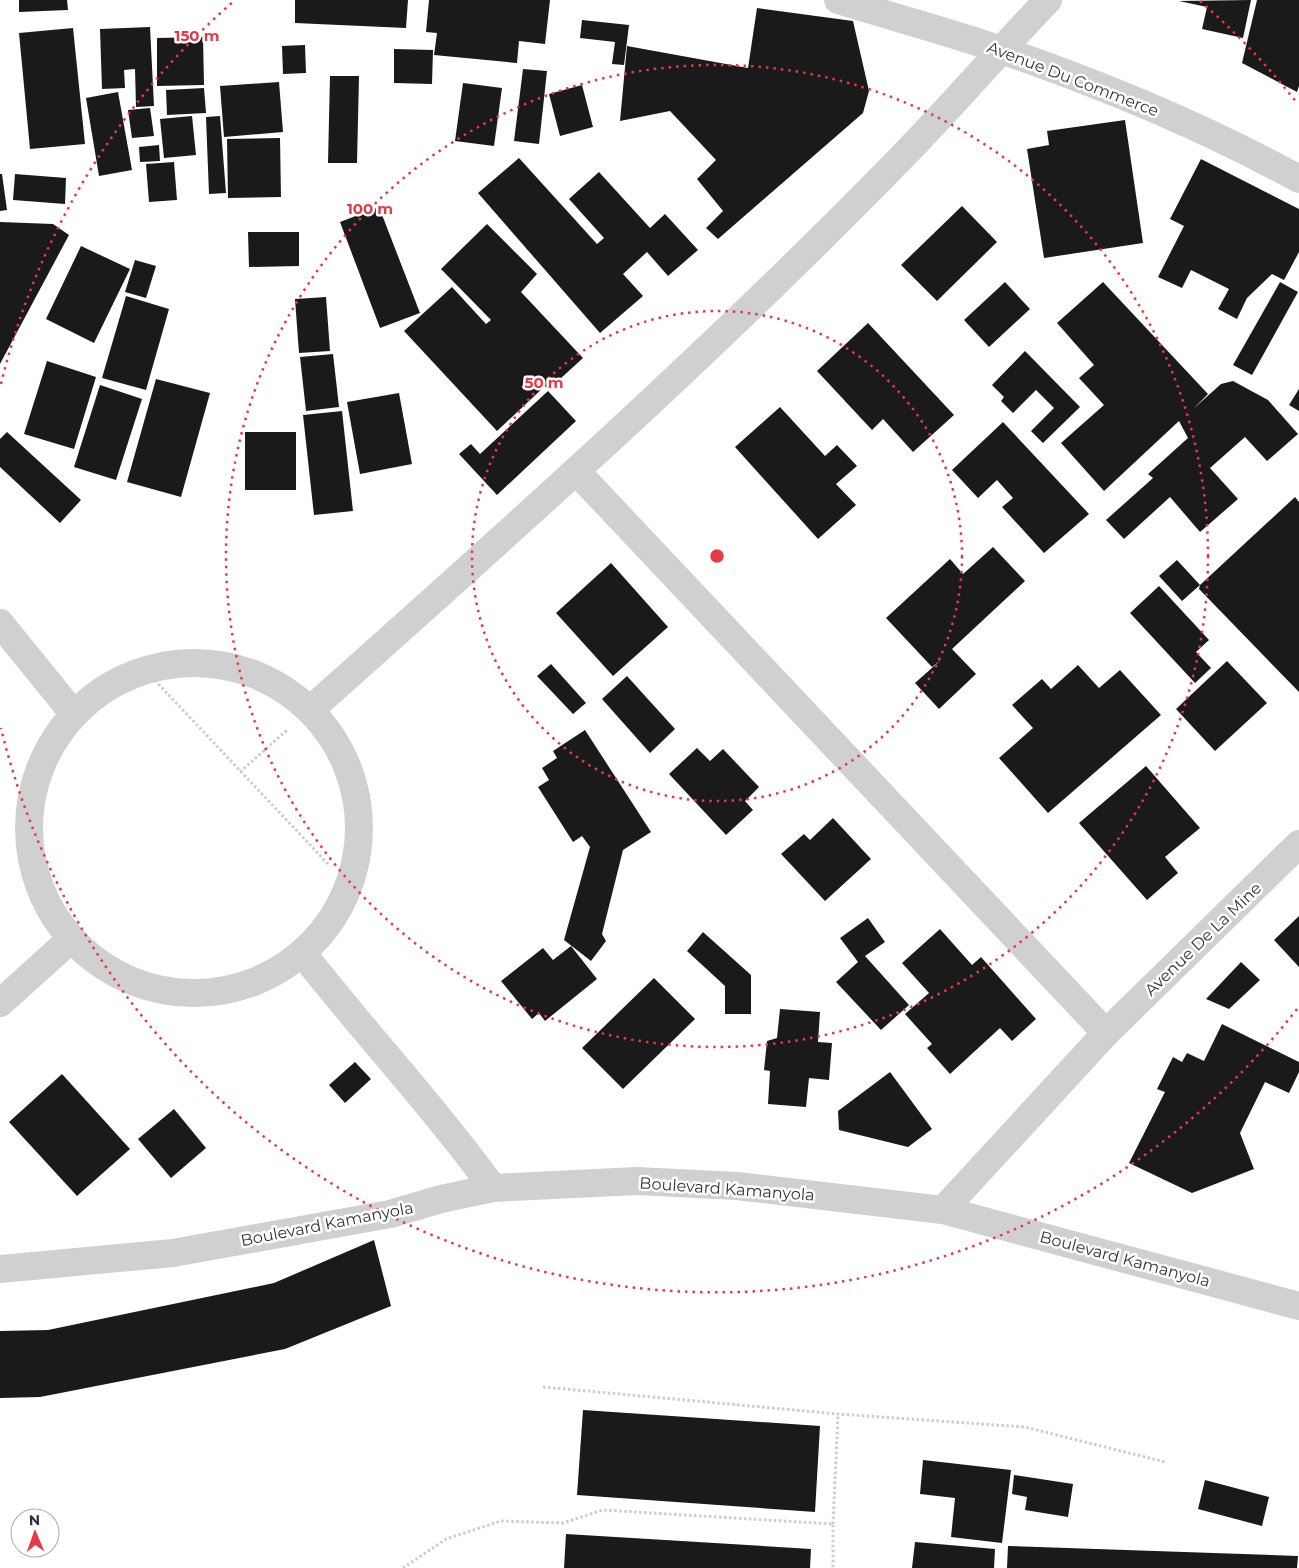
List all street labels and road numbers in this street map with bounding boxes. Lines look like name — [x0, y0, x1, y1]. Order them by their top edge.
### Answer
street label: Avenue Du Commerce — [985, 37, 1161, 121]
street label: Avenue De La Mine — [1141, 878, 1265, 1000]
street label: Boulevard Kamanyola — [639, 1173, 815, 1205]
street label: Boulevard Kamanyola — [239, 1198, 415, 1250]
street label: Boulevard Kamanyola — [1038, 1227, 1212, 1291]

